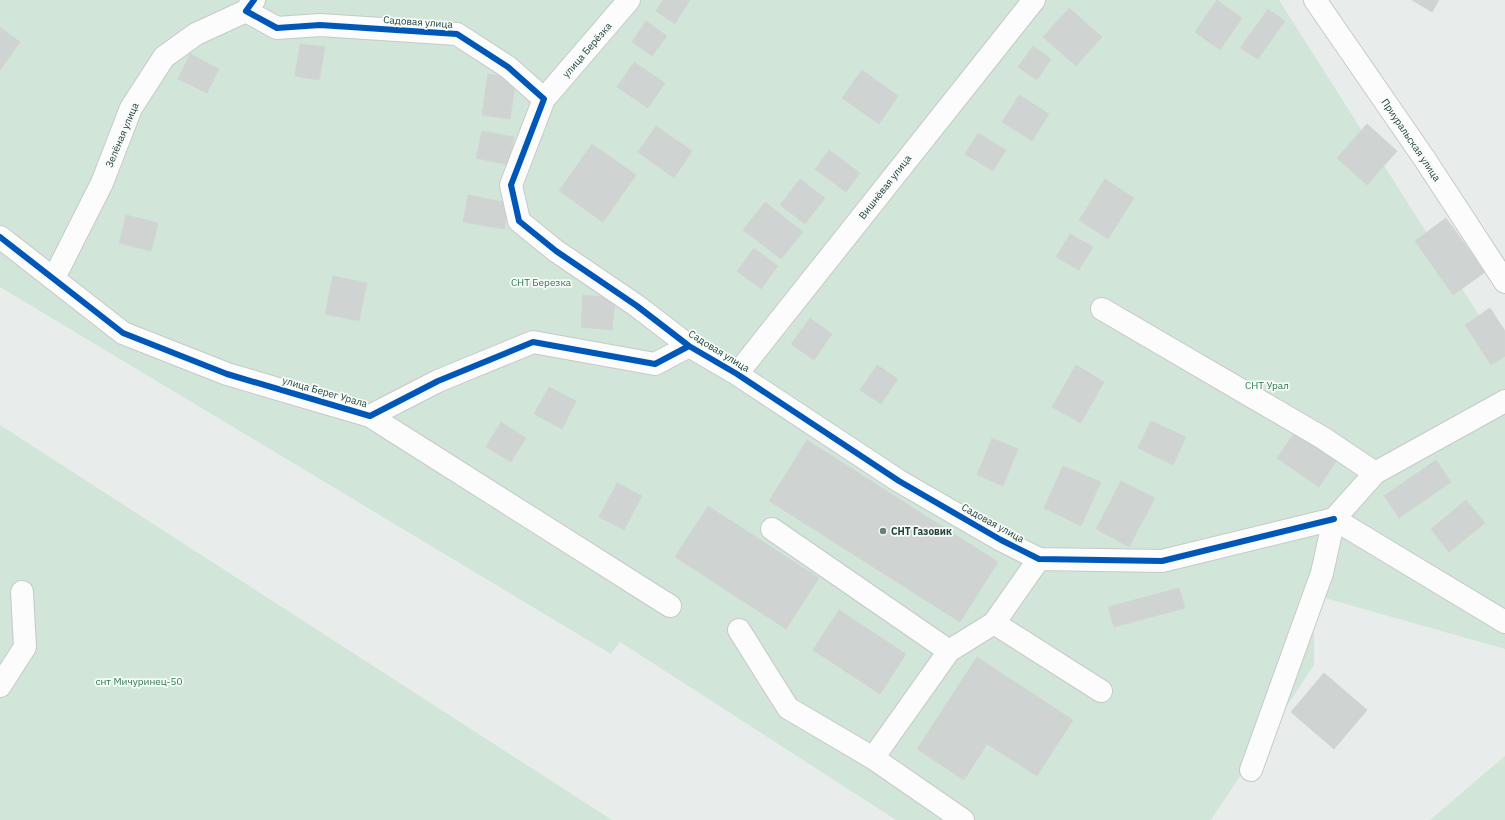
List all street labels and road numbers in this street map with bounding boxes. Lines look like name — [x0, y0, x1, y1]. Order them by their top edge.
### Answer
street label: Садовая улица — [383, 13, 454, 31]
street label: улица Берёзка — [559, 19, 615, 80]
street label: Приуральская улица — [1379, 96, 1444, 184]
street label: Зелёная улица — [102, 100, 142, 169]
street label: Вишнёвая улица — [856, 152, 915, 222]
street label: Садовая улица — [686, 327, 753, 375]
street label: улица Берег Урала — [281, 374, 370, 411]
street label: Садовая улица — [959, 500, 1027, 546]

